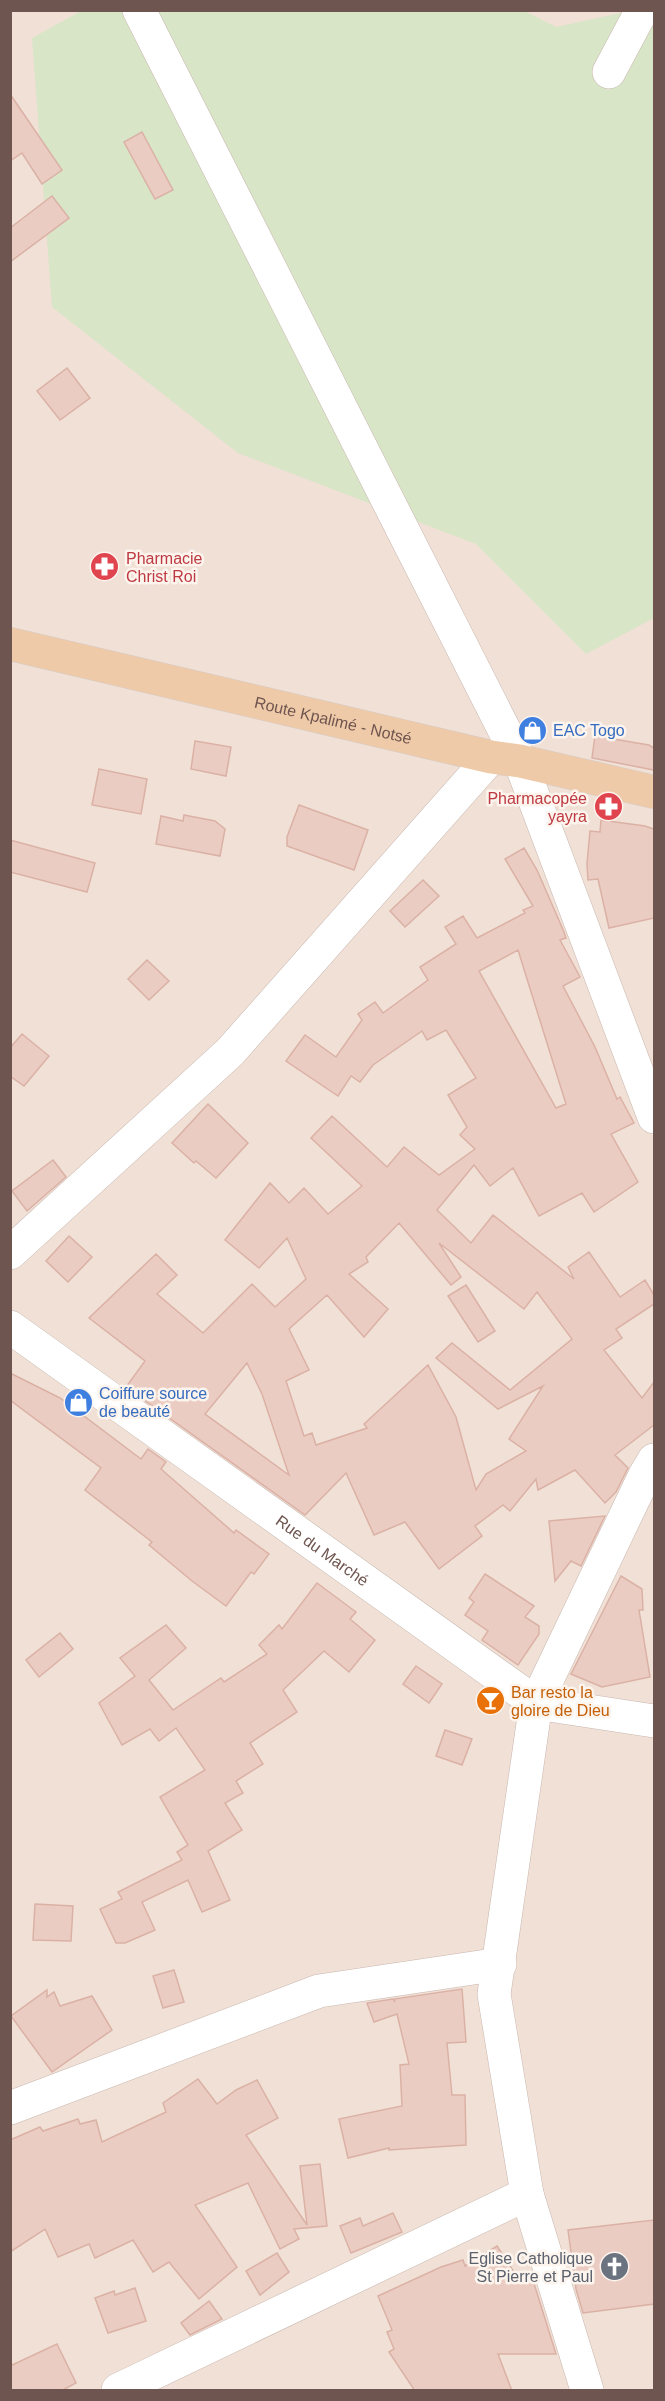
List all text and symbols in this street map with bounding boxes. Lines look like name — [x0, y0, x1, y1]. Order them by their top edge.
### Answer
place label: Pharmacie Christ Roi — [126, 550, 203, 585]
pharmacy icon: Pharmacie Christ Roi — [89, 551, 121, 583]
street label: Route Kpalimé - Notsé — [253, 693, 414, 747]
shop icon: EAC Togo — [516, 714, 548, 746]
place label: EAC Togo — [553, 722, 625, 739]
place label: Pharmacopée yayra — [487, 790, 587, 825]
pharmacy icon: Pharmacopée yayra — [592, 791, 624, 823]
place label: Coiffure source de beauté — [99, 1385, 207, 1420]
shop icon: Coiffure source de beauté — [62, 1386, 94, 1418]
street label: Rue du Marché — [273, 1512, 372, 1589]
place label: Bar resto la gloire de Dieu — [511, 1684, 610, 1719]
bar icon: Bar resto la gloire de Dieu — [474, 1685, 506, 1717]
place label: Eglise Catholique St Pierre et Paul — [468, 2250, 593, 2285]
church icon: Eglise Catholique St Pierre et Paul — [598, 2251, 630, 2283]

